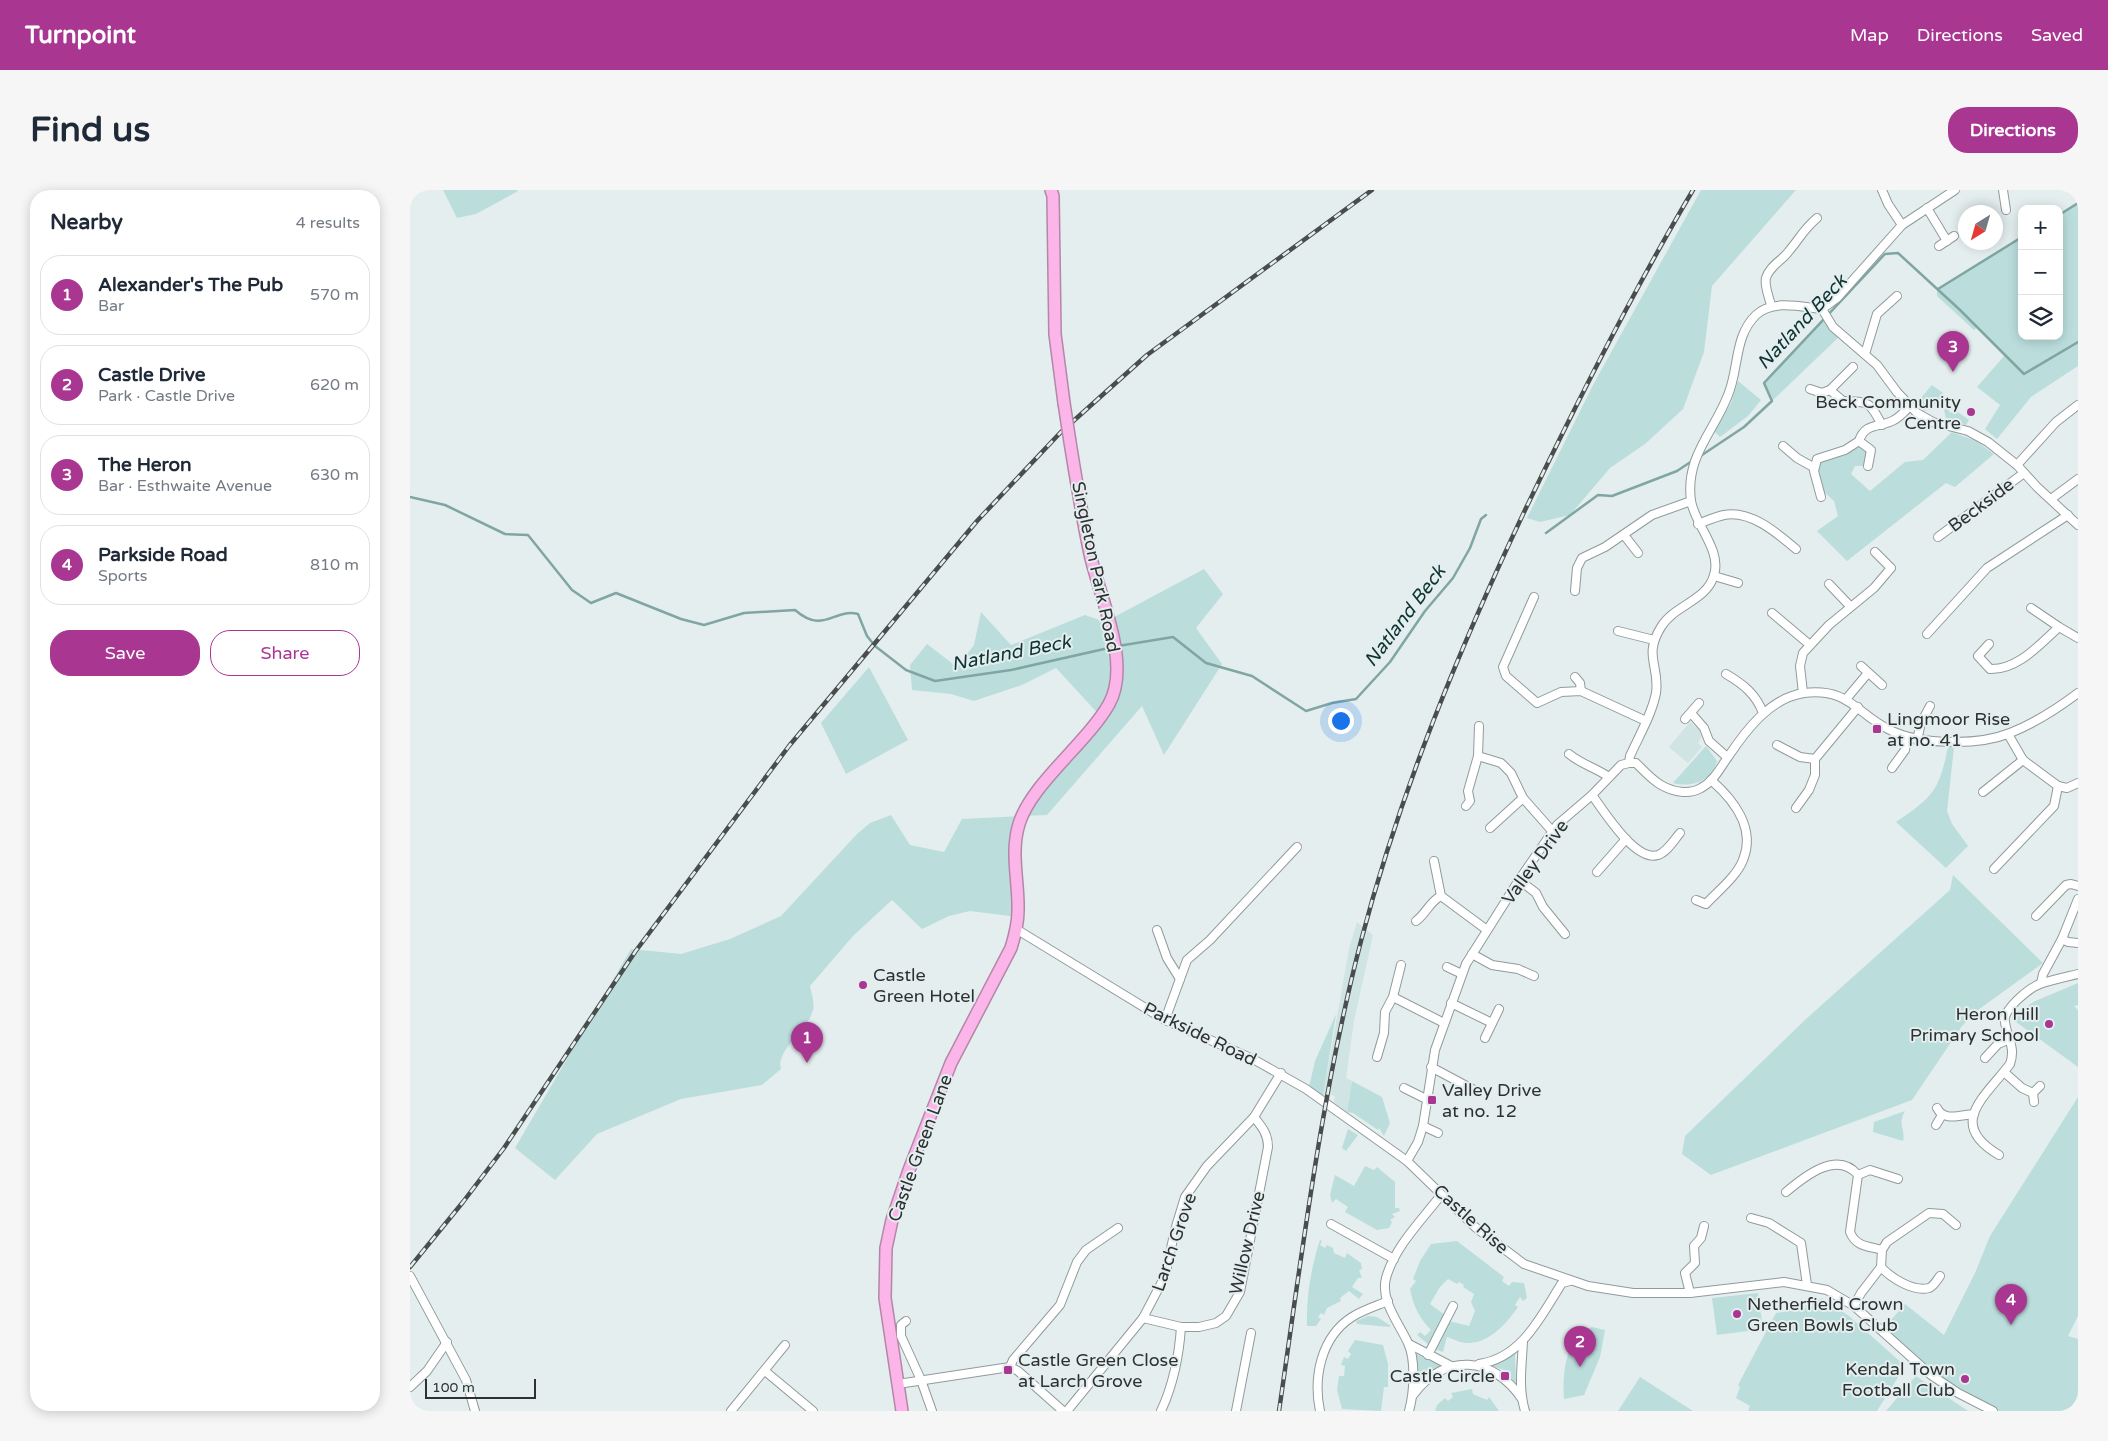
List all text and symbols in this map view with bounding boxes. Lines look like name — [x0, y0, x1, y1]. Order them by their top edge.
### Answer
text: Turnpoint — [25, 21, 136, 50]
text: Map — [1850, 24, 1889, 46]
text: Directions — [1917, 24, 2003, 46]
text: Saved — [2031, 24, 2083, 46]
button: Directions — [1948, 107, 2078, 153]
text: Find us — [30, 109, 150, 151]
north arrow — [1958, 205, 2003, 250]
map controls — [2018, 205, 2063, 340]
button: + — [2018, 205, 2063, 250]
text: Nearby — [50, 210, 123, 235]
text: 4 results — [296, 213, 360, 233]
button: − — [2018, 250, 2063, 295]
water label: Natland Beck — [1753, 269, 1852, 374]
text: Alexander's The Pub — [98, 274, 283, 296]
text: 1 — [62, 285, 72, 305]
text: 570 m — [310, 285, 359, 305]
button: layers — [2018, 295, 2063, 340]
text: Bar — [98, 296, 124, 316]
pin: 3 — [1937, 331, 1969, 372]
text: Castle Drive — [98, 364, 205, 386]
text: 2 — [62, 375, 72, 395]
text: 620 m — [310, 375, 359, 395]
text: Park · Castle Drive — [98, 386, 235, 406]
place label: Beck Community Centre — [1815, 391, 1961, 434]
marker: Beck Community Centre — [1965, 406, 1977, 418]
text: The Heron — [98, 454, 192, 476]
text: 3 — [62, 465, 72, 485]
text: 630 m — [310, 465, 359, 485]
street label: Beckside — [1944, 473, 2018, 537]
text: Bar · Esthwaite Avenue — [98, 476, 272, 496]
street label: Singleton Park Road — [1067, 480, 1125, 654]
text: Parkside Road — [98, 544, 228, 566]
text: 4 — [62, 555, 72, 575]
text: 810 m — [310, 555, 359, 575]
water label: Natland Beck — [1360, 560, 1451, 671]
text: Sports — [98, 566, 147, 586]
button: Save — [50, 630, 200, 676]
button: Share — [210, 630, 360, 676]
water label: Natland Beck — [949, 630, 1074, 675]
your location — [1328, 708, 1354, 734]
place label: Lingmoor Rise at no. 41 — [1887, 708, 2010, 751]
marker: Lingmoor Rise at no. 41 — [1871, 723, 1883, 735]
street label: Valley Drive — [1497, 815, 1573, 909]
place label: Castle Green Hotel — [873, 964, 975, 1007]
marker: Castle Green Hotel — [857, 979, 869, 991]
street label: Parkside Road — [1140, 997, 1260, 1071]
place label: Heron Hill Primary School — [1910, 1003, 2039, 1046]
marker: Heron Hill Primary School — [2043, 1018, 2055, 1030]
pin: 1 — [791, 1022, 823, 1063]
street label: Castle Green Lane — [883, 1071, 957, 1225]
place label: Valley Drive at no. 12 — [1442, 1079, 1541, 1122]
marker: Valley Drive at no. 12 — [1426, 1094, 1438, 1106]
street label: Castle Rise — [1429, 1180, 1513, 1258]
street label: Willow Drive — [1224, 1189, 1270, 1297]
street label: Larch Grove — [1147, 1190, 1201, 1294]
pin: 4 — [1995, 1284, 2027, 1325]
place label: Netherfield Crown Green Bowls Club — [1747, 1293, 1904, 1336]
marker: Netherfield Crown Green Bowls Club — [1731, 1308, 1743, 1320]
pin: 2 — [1564, 1326, 1596, 1367]
place label: Castle Green Close at Larch Grove — [1018, 1349, 1178, 1392]
place label: Kendal Town Football Club — [1842, 1358, 1955, 1401]
marker: Castle Green Close at Larch Grove — [1002, 1364, 1014, 1376]
place label: Castle Circle — [1390, 1365, 1495, 1387]
marker: Castle Circle — [1499, 1370, 1511, 1382]
marker: Kendal Town Football Club — [1959, 1373, 1971, 1385]
scale bar — [425, 1376, 536, 1399]
text: 100 m — [432, 1379, 475, 1396]

